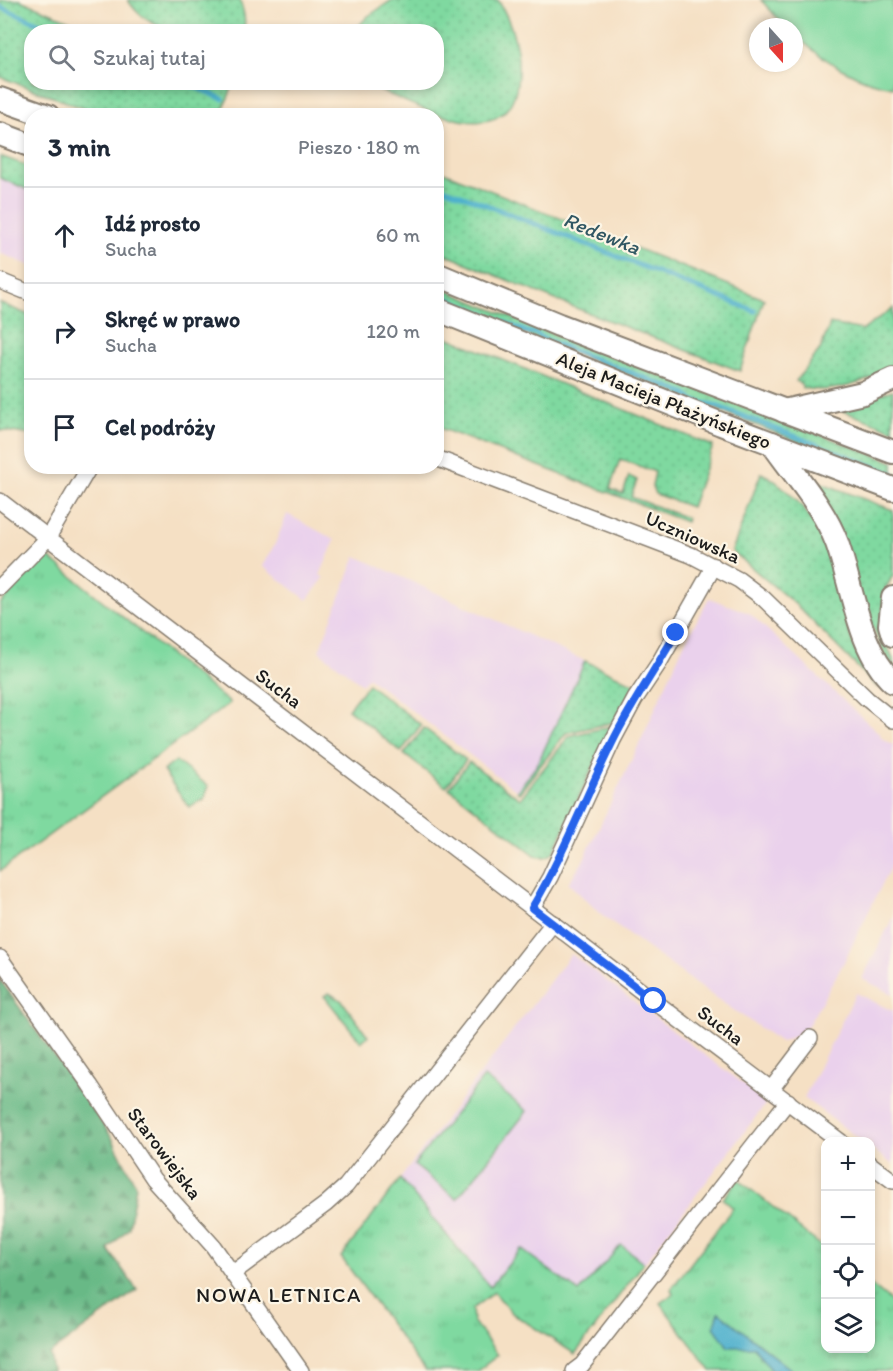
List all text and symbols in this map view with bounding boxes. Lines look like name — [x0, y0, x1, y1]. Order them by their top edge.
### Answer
north arrow — [749, 18, 803, 72]
search box — [24, 24, 444, 90]
icon: search — [45, 41, 78, 74]
text: Szukaj tutaj — [93, 44, 206, 71]
text: 3 min — [48, 131, 110, 163]
text: Pieszo · 180 m — [298, 135, 420, 159]
water label: Redewka — [560, 206, 644, 260]
text: Idź prosto — [105, 210, 201, 237]
icon: ahead — [48, 219, 81, 252]
text: 60 m — [376, 223, 420, 247]
text: Sucha — [105, 237, 157, 261]
text: Skręć w prawo — [105, 306, 240, 333]
icon: right — [48, 315, 81, 348]
text: 120 m — [367, 319, 420, 343]
text: Sucha — [105, 333, 157, 357]
street label: Aleja Macieja Płażyńskiego — [553, 346, 775, 454]
icon: arrive — [48, 411, 81, 444]
text: Cel podróży — [105, 414, 215, 441]
street label: Uczniowska — [642, 505, 745, 569]
route end — [662, 619, 688, 645]
street label: Sucha — [251, 663, 307, 713]
route start — [640, 987, 666, 1013]
street label: Sucha — [693, 1000, 749, 1050]
street label: Starowiejska — [123, 1102, 208, 1204]
map controls — [821, 1137, 875, 1353]
button: + — [821, 1137, 875, 1191]
button: − — [821, 1191, 875, 1245]
button: locate — [821, 1245, 875, 1299]
district label: NOWA LETNICA — [196, 1282, 362, 1307]
button: layers — [821, 1299, 875, 1353]

